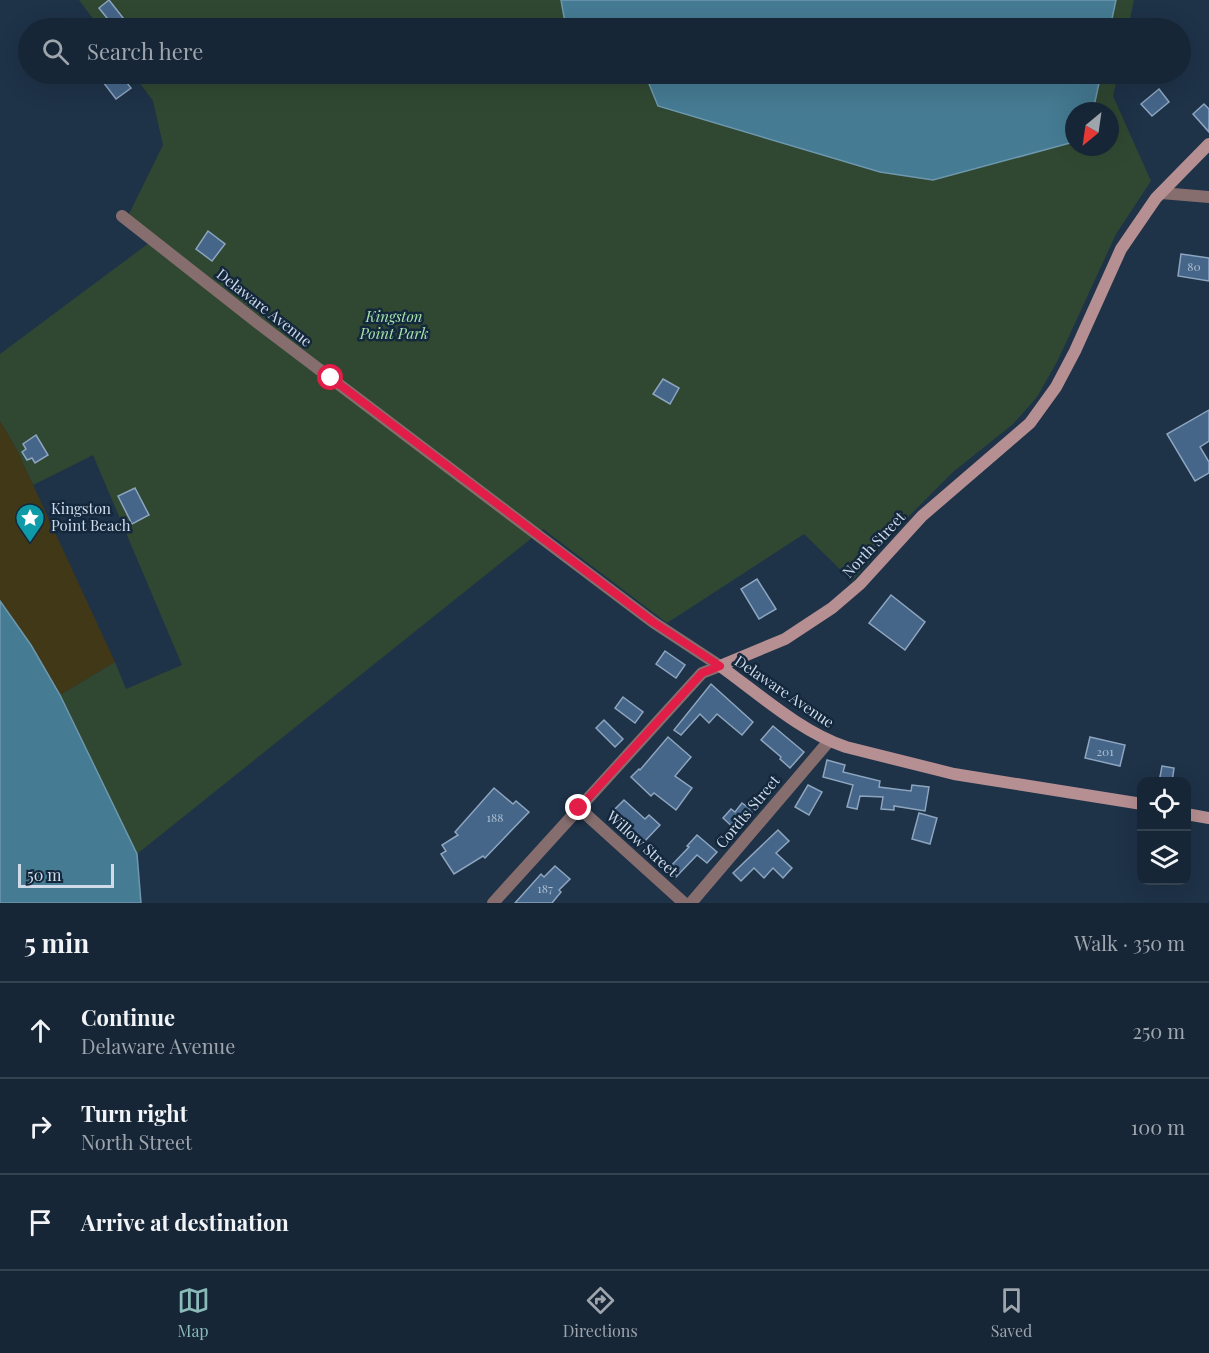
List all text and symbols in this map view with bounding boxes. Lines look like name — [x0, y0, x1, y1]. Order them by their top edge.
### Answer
search box — [18, 18, 1191, 84]
icon: search — [39, 35, 72, 68]
text: Search here — [87, 36, 203, 66]
north arrow — [1065, 102, 1119, 156]
house number: 80 — [1187, 258, 1201, 274]
street label: Delaware Avenue — [213, 264, 316, 351]
park label: Kingston Point Park — [359, 306, 429, 343]
route start — [317, 364, 343, 390]
place label: Kingston Point Beach — [51, 498, 131, 535]
place icon: Kingston Point Beach — [14, 502, 46, 544]
street label: North Street — [838, 507, 909, 582]
street label: Delaware Avenue — [731, 651, 838, 732]
house number: 201 — [1096, 743, 1114, 759]
street label: Cordts Street — [711, 770, 784, 852]
map controls — [1137, 777, 1191, 885]
button: locate — [1137, 777, 1191, 831]
route end — [565, 794, 591, 820]
street label: Willow Street — [602, 805, 683, 881]
house number: 188 — [487, 809, 503, 825]
button: layers — [1137, 831, 1191, 885]
scale bar — [18, 861, 114, 888]
text: 50 m — [27, 864, 61, 885]
house number: 187 — [537, 880, 553, 896]
text: 5 min — [24, 925, 89, 960]
text: Walk · 350 m — [1074, 929, 1185, 956]
text: Continue — [81, 1002, 175, 1032]
icon: ahead — [24, 1014, 57, 1047]
text: 250 m — [1132, 1017, 1185, 1044]
text: Delaware Avenue — [81, 1032, 235, 1059]
text: Turn right — [81, 1098, 187, 1128]
icon: right — [24, 1110, 57, 1143]
text: 100 m — [1131, 1113, 1185, 1140]
text: North Street — [81, 1128, 192, 1155]
icon: arrive — [24, 1206, 57, 1239]
text: Arrive at destination — [81, 1207, 289, 1237]
tab: Map — [177, 1284, 210, 1341]
tab: Directions — [563, 1284, 638, 1341]
tab: Saved — [991, 1284, 1032, 1341]

